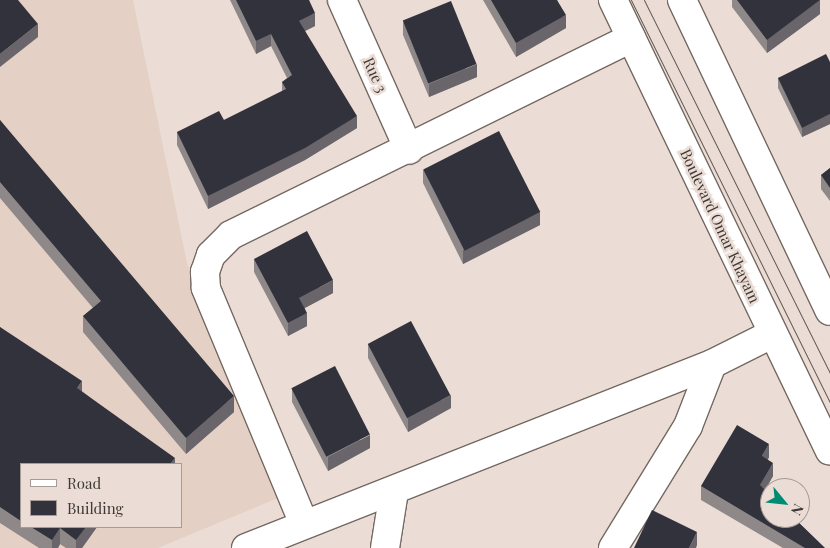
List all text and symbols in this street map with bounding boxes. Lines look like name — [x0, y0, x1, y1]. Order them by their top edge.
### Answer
street label: Rue 3 — [359, 55, 391, 95]
street label: Boulevard Omar Khayam — [676, 146, 764, 306]
legend — [20, 463, 182, 528]
text: Road — [67, 473, 101, 493]
north arrow — [760, 478, 810, 528]
text: Building — [67, 498, 123, 518]
text: N — [787, 501, 809, 519]

